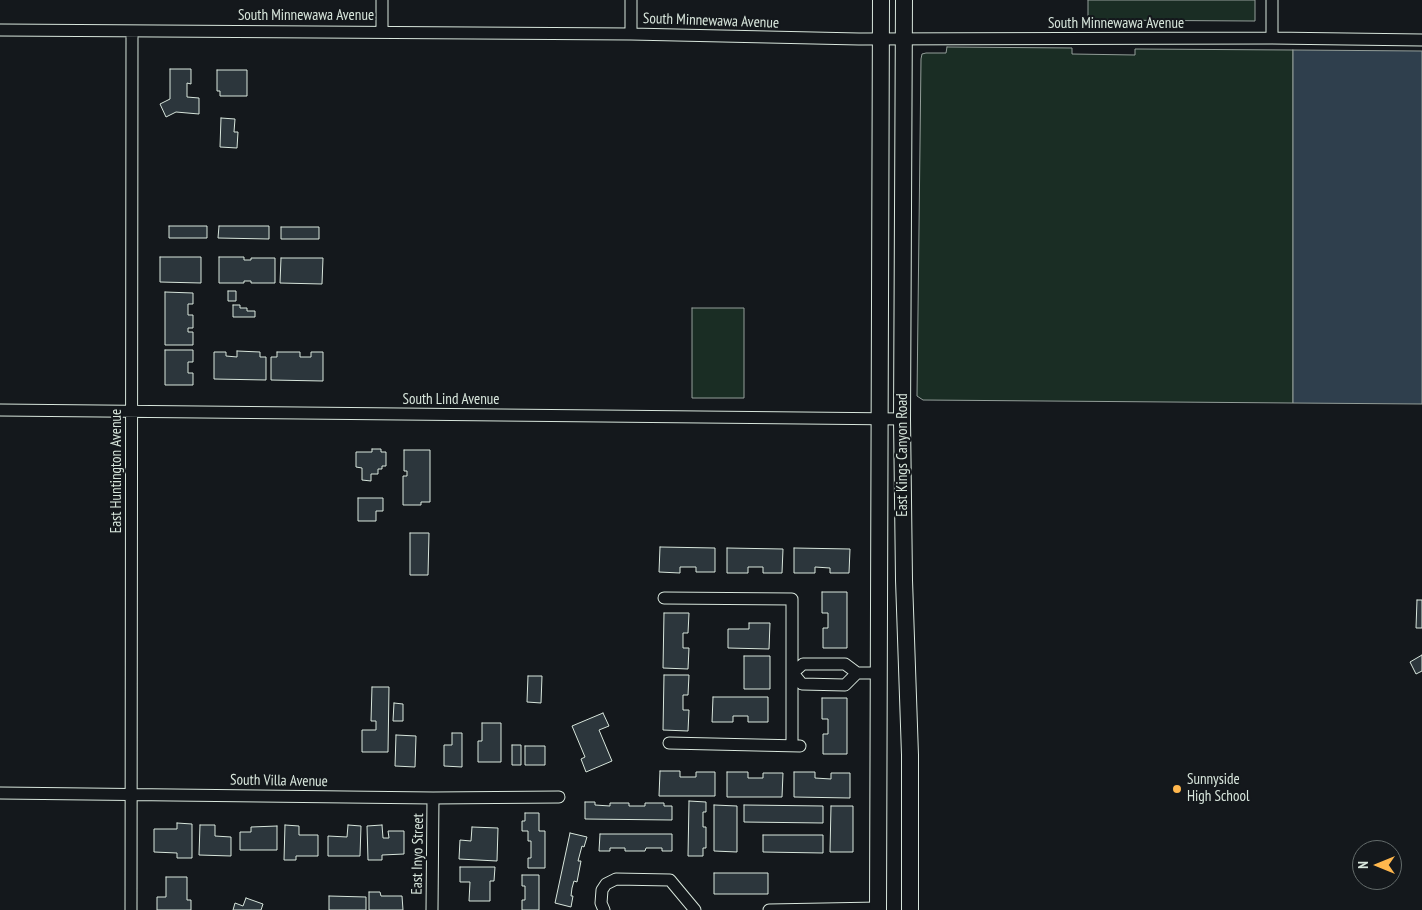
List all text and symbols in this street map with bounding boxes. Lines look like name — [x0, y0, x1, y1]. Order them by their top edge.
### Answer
street label: South Minnewawa Avenue — [238, 7, 374, 25]
street label: South Minnewawa Avenue — [643, 10, 779, 32]
street label: South Minnewawa Avenue — [1048, 15, 1184, 33]
street label: South Lind Avenue — [403, 391, 499, 409]
street label: East Kings Canyon Road — [894, 393, 912, 517]
street label: East Huntington Avenue — [108, 409, 126, 533]
street label: South Villa Avenue — [230, 771, 328, 791]
place label: Sunnyside High School — [1187, 771, 1249, 806]
marker: Sunnyside High School — [1171, 783, 1183, 795]
street label: East Inyo Street — [408, 813, 428, 895]
north arrow — [1352, 840, 1402, 890]
text: N — [1354, 861, 1372, 869]

